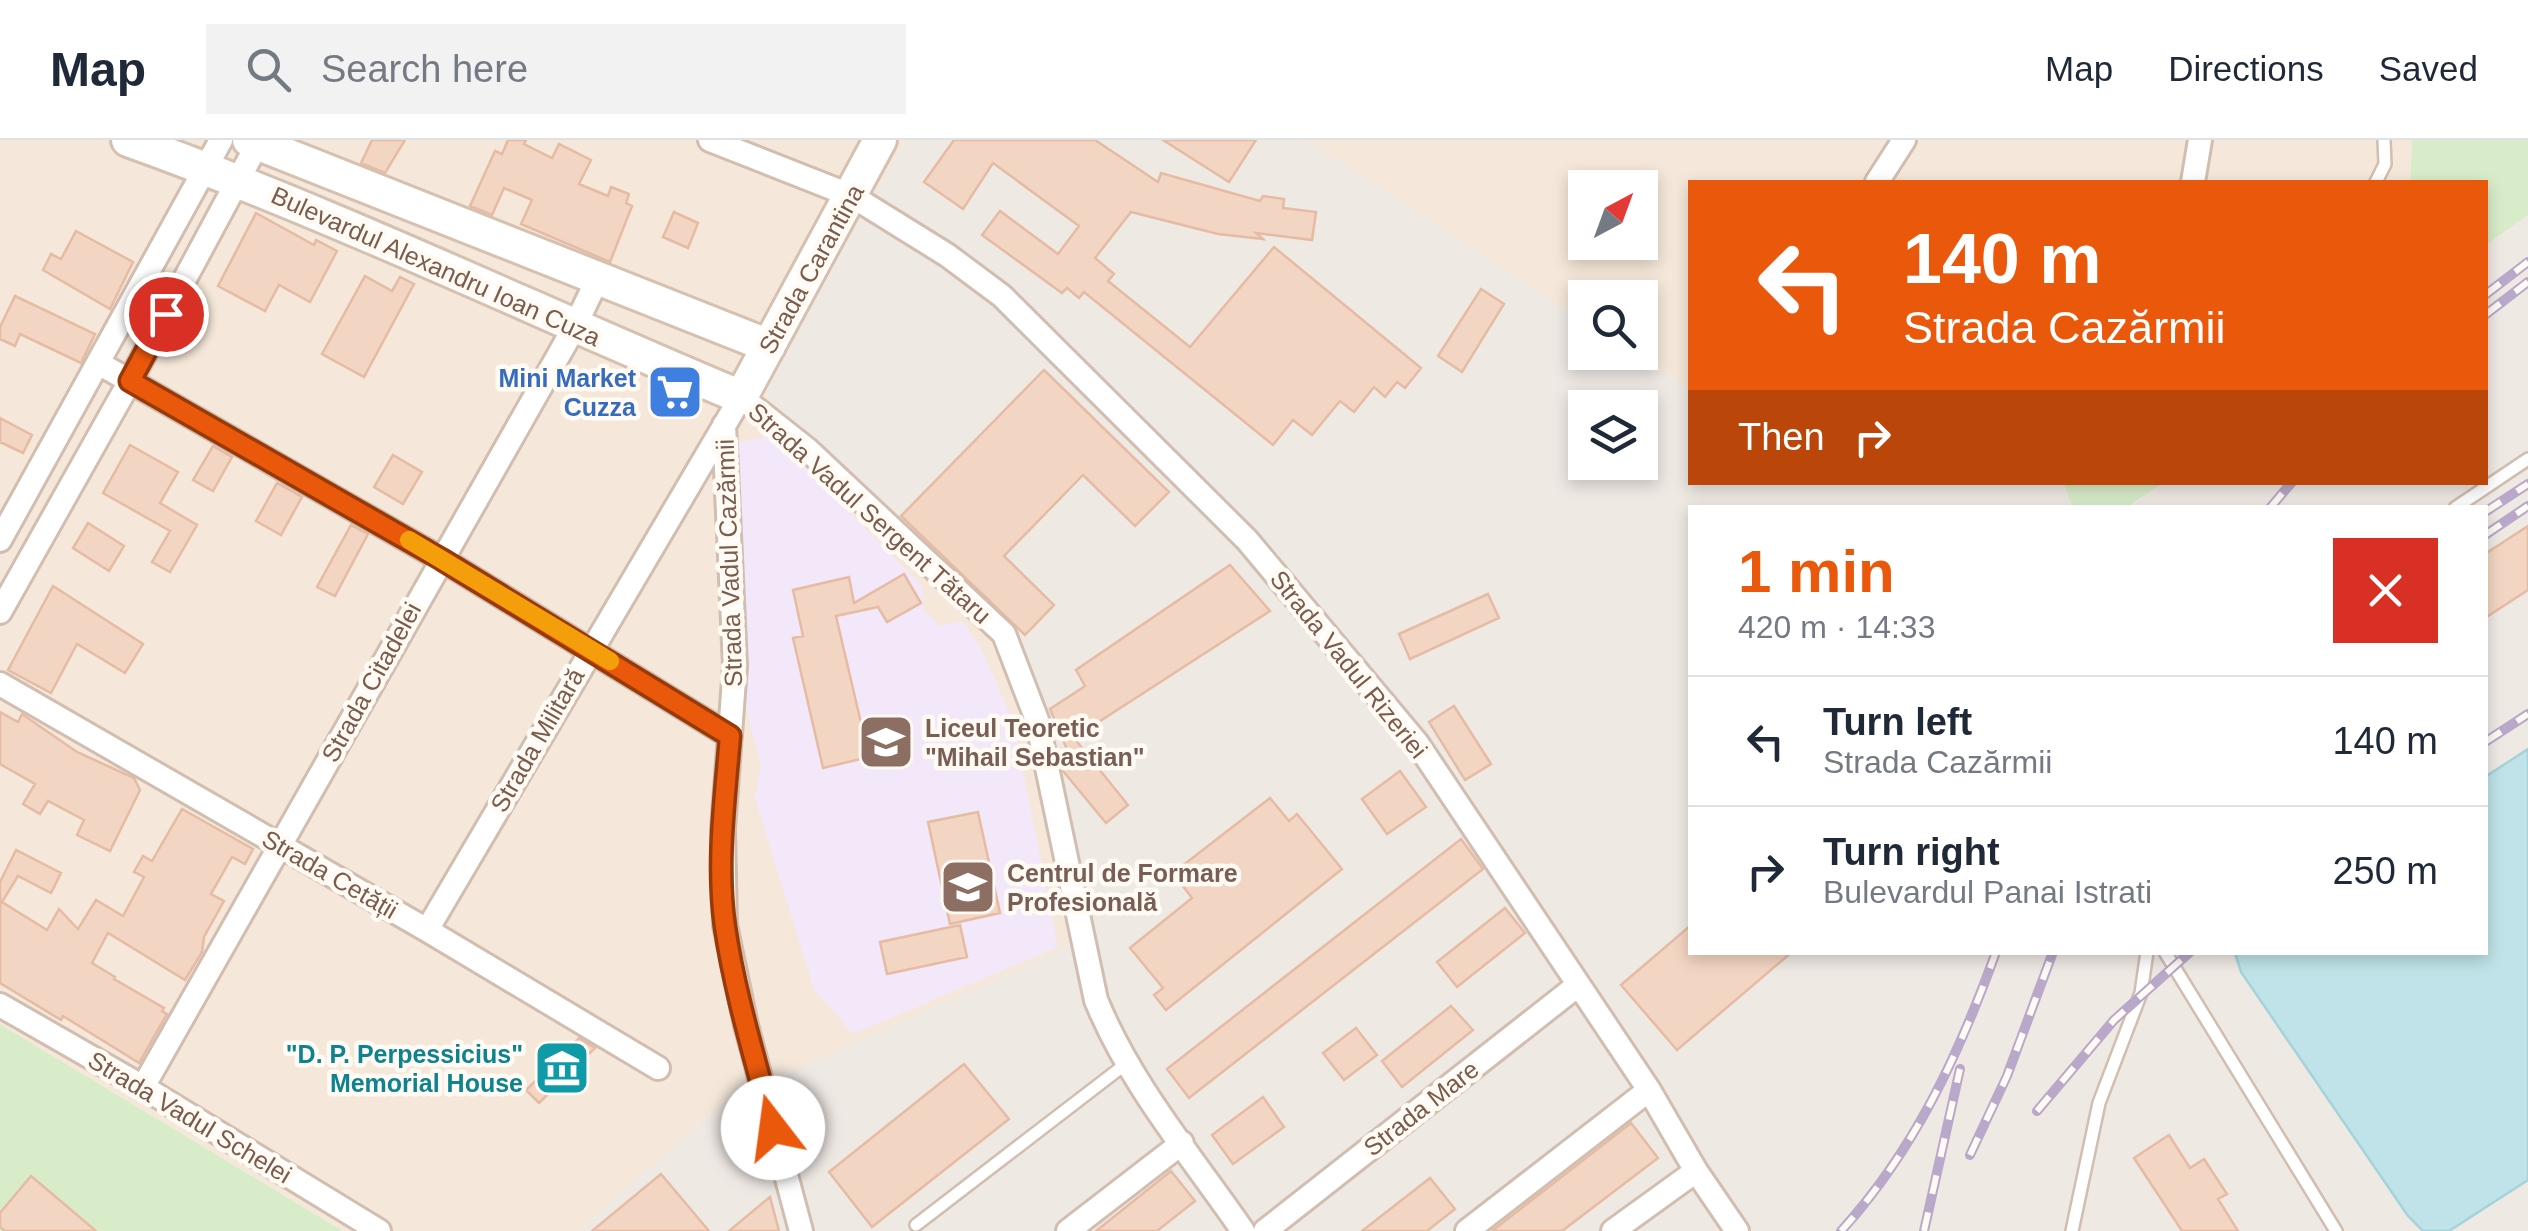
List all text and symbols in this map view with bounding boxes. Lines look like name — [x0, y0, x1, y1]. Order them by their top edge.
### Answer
search box — [206, 24, 906, 114]
icon: search — [241, 42, 296, 97]
text: Map — [50, 43, 146, 96]
text: Search here — [321, 48, 528, 90]
text: Map — [2045, 49, 2113, 88]
text: Directions — [2168, 49, 2324, 88]
text: Saved — [2379, 49, 2478, 88]
north arrow — [1568, 170, 1658, 260]
map controls — [1568, 170, 1658, 480]
street label: Strada Carantina — [753, 179, 869, 358]
street label: Bulevardul Alexandru Ioan Cuza — [267, 181, 605, 351]
icon: left — [1738, 220, 1868, 350]
text: 140 m — [1903, 220, 2101, 298]
pin — [124, 272, 209, 357]
button: search — [1568, 280, 1658, 370]
icon: arrive — [139, 287, 194, 342]
text: Strada Cazărmii — [1903, 302, 2226, 353]
supermarket icon: Mini Market Cuzza — [645, 362, 705, 422]
place label: Mini Market Cuzza — [498, 364, 637, 421]
button: layers — [1568, 390, 1658, 480]
street label: Strada Vadul Sergent Tătaru — [743, 397, 997, 629]
icon: right — [1845, 410, 1900, 465]
text: Then — [1738, 416, 1825, 458]
street label: Strada Vadul Cazărmii — [711, 438, 747, 688]
text: 1 min — [1738, 538, 1895, 605]
button: close — [2333, 538, 2438, 643]
street label: Strada Vadul Rizeriei — [1265, 565, 1433, 763]
street label: Strada Citadelei — [316, 597, 426, 767]
text: 420 m · 14:33 — [1738, 609, 1935, 645]
street label: Strada Militară — [485, 663, 589, 817]
text: Turn left — [1823, 701, 1972, 743]
school or university icon: Liceul Teoretic "Mihail Sebastian" — [856, 712, 916, 772]
place label: Liceul Teoretic "Mihail Sebastian" — [925, 714, 1145, 771]
icon: left — [1738, 714, 1793, 769]
text: 140 m — [2332, 720, 2438, 762]
text: Strada Cazărmii — [1823, 744, 2052, 780]
street label: Strada Cetății — [257, 824, 403, 924]
text: Turn right — [1823, 831, 2000, 873]
icon: right — [1738, 844, 1793, 899]
text: 250 m — [2332, 850, 2438, 892]
school or university icon: Centrul de Formare Profesională — [938, 857, 998, 917]
place label: Centrul de Formare Profesională — [1007, 859, 1238, 916]
text: Bulevardul Panai Istrati — [1823, 874, 2152, 910]
museum icon: "D. P. Perpessicius" Memorial House — [532, 1038, 592, 1098]
place label: "D. P. Perpessicius" Memorial House — [286, 1040, 523, 1097]
street label: Strada Vadul Schelei — [84, 1045, 296, 1189]
street label: Strada Mare — [1358, 1055, 1484, 1161]
position arrow — [721, 1076, 825, 1180]

